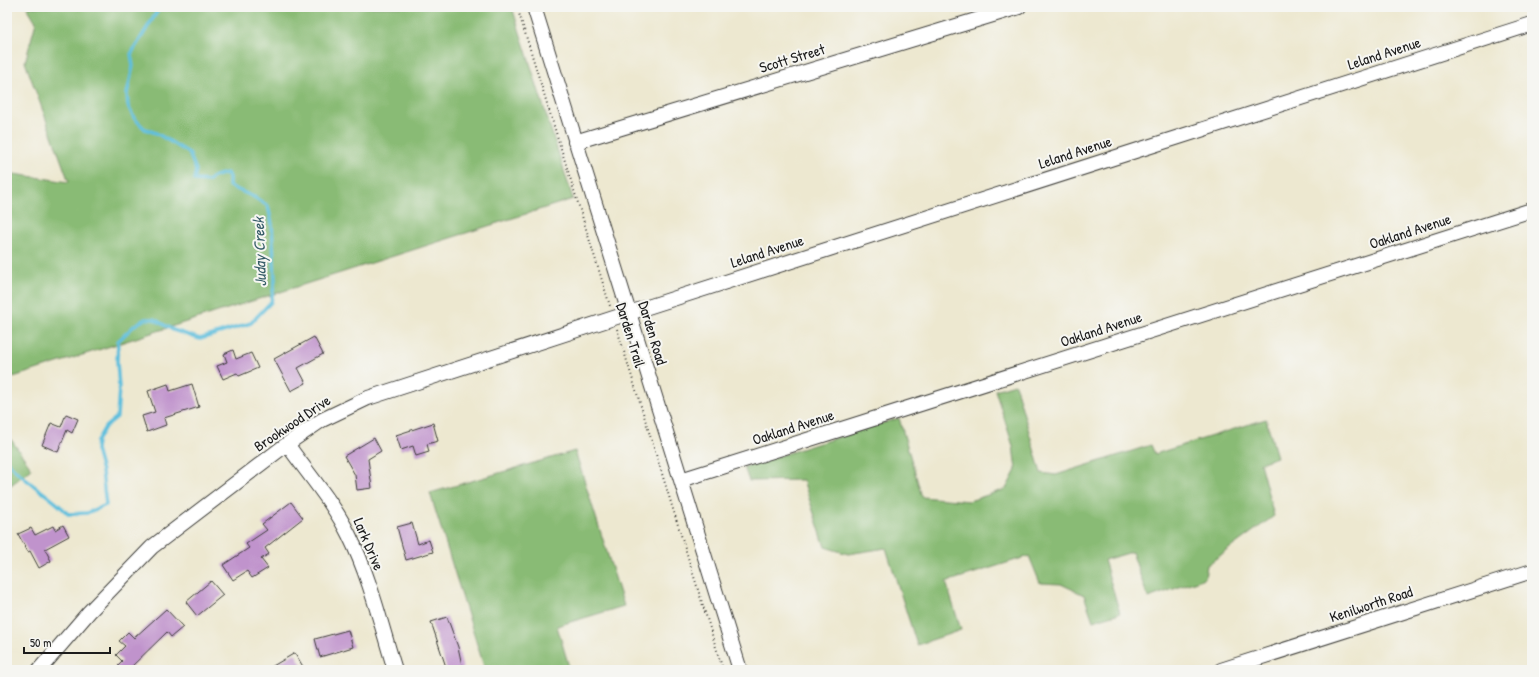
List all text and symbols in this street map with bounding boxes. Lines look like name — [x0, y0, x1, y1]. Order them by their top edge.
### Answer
street label: Leland Avenue — [1345, 31, 1423, 75]
street label: Scott Street — [757, 38, 828, 78]
street label: Leland Avenue — [1036, 130, 1114, 174]
street label: Oakland Avenue — [1367, 208, 1453, 254]
water label: Juday Creek — [247, 215, 271, 287]
street label: Leland Avenue — [728, 229, 806, 273]
street label: Darden Road — [633, 299, 673, 367]
street label: Darden Trail — [611, 300, 651, 370]
street label: Oakland Avenue — [1058, 306, 1144, 352]
street label: Brookwood Drive — [250, 390, 334, 456]
street label: Oakland Avenue — [750, 404, 836, 450]
street label: Lark Drive — [349, 515, 389, 574]
street label: Kenilworth Road — [1327, 581, 1415, 627]
scale bar — [24, 629, 110, 655]
text: 50 m — [30, 634, 51, 651]

